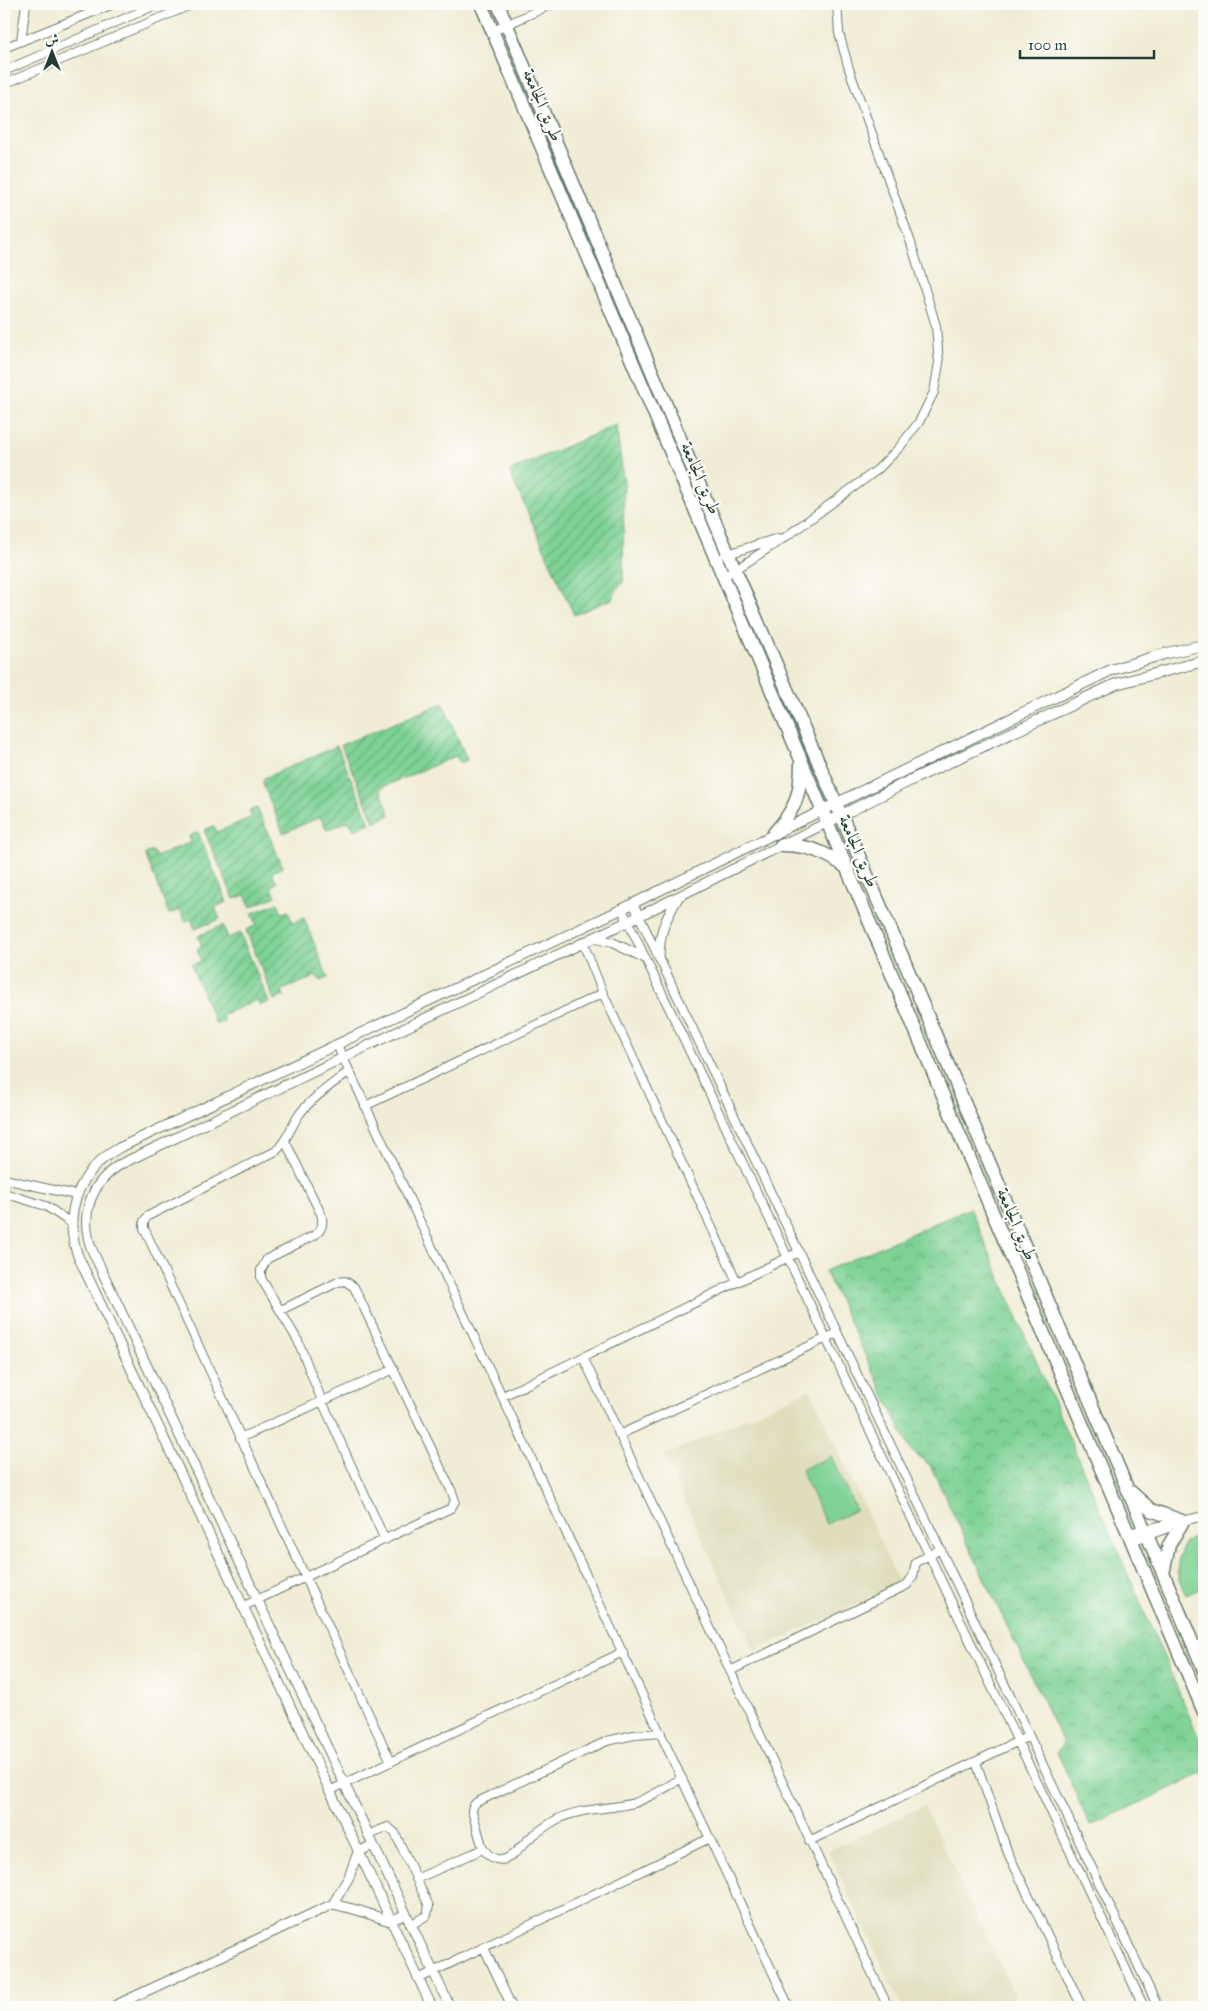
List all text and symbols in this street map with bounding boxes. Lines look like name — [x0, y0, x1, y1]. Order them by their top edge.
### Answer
north arrow — [28, 28, 78, 78]
scale bar — [1020, 28, 1154, 60]
text: ش — [45, 31, 59, 48]
text: 100 m — [1028, 36, 1068, 54]
street label: طريق الجامعة — [517, 65, 568, 145]
street label: طريق الجامعة — [675, 438, 726, 518]
street label: طريق الجامعة — [833, 811, 884, 891]
street label: طريق الجامعة — [991, 1184, 1042, 1264]

